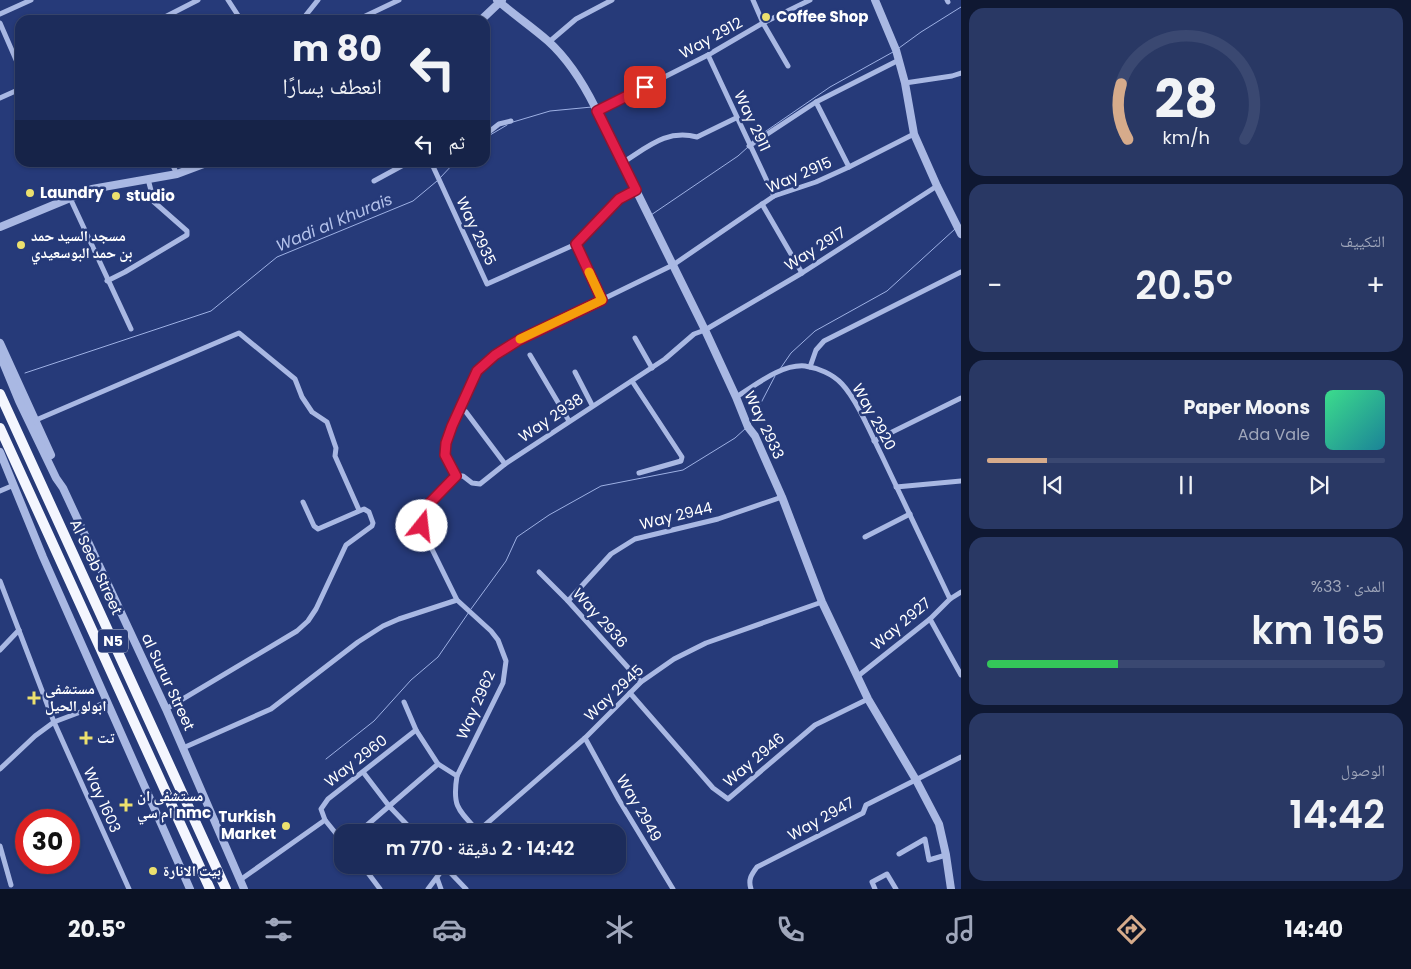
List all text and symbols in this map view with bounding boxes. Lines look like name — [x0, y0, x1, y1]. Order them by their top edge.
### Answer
place label: Coffee Shop — [776, 6, 869, 27]
marker: Coffee Shop — [760, 11, 772, 23]
street label: Way 2912 — [676, 12, 746, 63]
text: 80 m — [292, 24, 382, 73]
icon: left — [400, 35, 465, 100]
text: 28 — [1154, 63, 1218, 136]
pin — [624, 66, 666, 108]
text: انعطف يسارًا — [282, 71, 382, 102]
icon: arrive — [631, 73, 659, 101]
street label: Way 2911 — [729, 87, 776, 155]
text: km/h — [1162, 125, 1210, 150]
text: ثم — [448, 129, 465, 156]
icon: left — [410, 130, 438, 158]
street label: Way 2915 — [763, 151, 835, 198]
place label: Laundry — [40, 182, 104, 203]
place label: studio — [126, 185, 175, 206]
marker: Laundry — [24, 187, 36, 199]
water label: Wadi al Khurais — [272, 188, 396, 257]
marker: studio — [110, 190, 122, 202]
street label: Way 2935 — [451, 193, 502, 269]
street label: Way 2917 — [780, 222, 849, 276]
place label: مسجد السيد حمد بن حمد البوسعيدي — [31, 225, 132, 265]
text: التكييف — [1340, 230, 1385, 253]
marker: مسجد السيد حمد بن حمد البوسعيدي — [15, 239, 27, 251]
text: 20.5° — [1135, 259, 1233, 312]
text: − — [987, 266, 1002, 305]
text: + — [1366, 266, 1385, 305]
street label: Way 2920 — [847, 380, 901, 454]
street label: Way 2933 — [740, 387, 789, 462]
street label: Way 2938 — [514, 388, 587, 447]
text: Paper Moons — [1183, 394, 1310, 421]
text: Ada Vale — [1238, 423, 1310, 446]
icon: previous — [1039, 471, 1067, 499]
icon: pause — [1172, 471, 1200, 499]
icon: next — [1305, 471, 1333, 499]
street label: Way 2944 — [637, 496, 714, 535]
position arrow — [395, 499, 447, 551]
street label: Al Seeb Street — [65, 516, 128, 618]
text: المدى · 33% — [1311, 575, 1385, 598]
street label: Way 2936 — [568, 583, 633, 652]
street label: Way 2927 — [866, 592, 935, 655]
text: 165 km — [1251, 604, 1385, 657]
road number: N5 — [98, 630, 128, 652]
street label: al Surur Street — [137, 630, 200, 734]
street label: Way 2945 — [579, 660, 648, 726]
street label: Way 2962 — [451, 667, 500, 743]
place label: مستشفى ابولو الحيل — [45, 678, 107, 716]
marker: مستشفى ابولو الحيل — [27, 691, 41, 705]
place label: تت — [97, 727, 114, 748]
street label: Way 2946 — [718, 728, 789, 792]
street label: Way 2960 — [320, 729, 391, 792]
marker: تت — [79, 731, 93, 745]
text: الوصول — [1341, 759, 1385, 782]
street label: Way 1603 — [79, 764, 126, 836]
street label: Way 2949 — [612, 770, 667, 845]
place label: مستشفى ان ام سي nmc — [137, 785, 211, 825]
text: 14:42 — [1289, 788, 1385, 841]
street label: Way 2947 — [784, 792, 858, 845]
marker: مستشفى ان ام سي nmc — [119, 798, 133, 812]
place label: Turkish Market — [218, 806, 276, 844]
speed limit sign: 30 — [15, 809, 80, 874]
marker: Turkish Market — [280, 820, 292, 832]
text: 14:42 · 2 دقيقة · 770 m — [386, 835, 574, 862]
place label: بيت الانارة — [163, 860, 221, 881]
marker: بيت الانارة — [147, 865, 159, 877]
icon: filters — [261, 912, 296, 947]
icon: car — [432, 912, 467, 947]
icon: climate — [602, 912, 637, 947]
icon: phone — [773, 912, 808, 947]
icon: music — [943, 912, 978, 947]
icon: directions — [1114, 912, 1149, 947]
text: 20.5° — [68, 914, 126, 945]
text: 14:40 — [1285, 914, 1343, 945]

